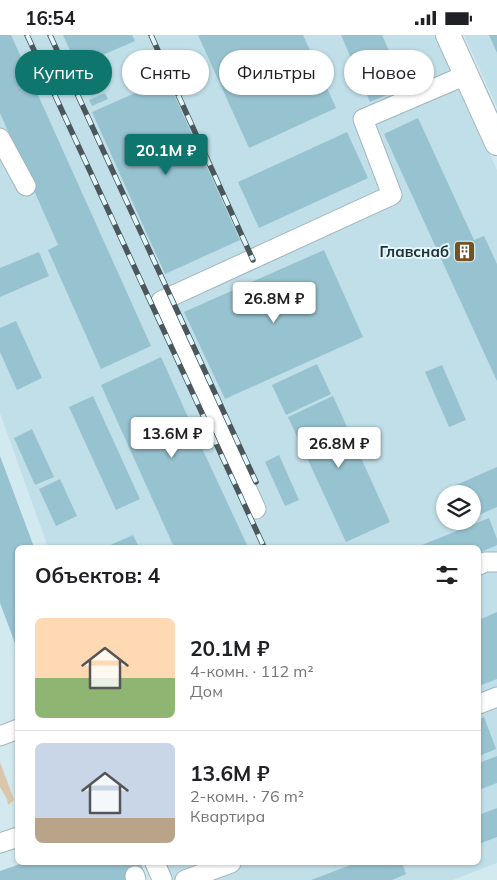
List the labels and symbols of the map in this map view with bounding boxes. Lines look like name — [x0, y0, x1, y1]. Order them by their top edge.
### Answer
pin: 20.1M ₽ — [120, 133, 212, 176]
building icon: Главснаб — [453, 240, 477, 264]
place label: Главснаб — [379, 242, 449, 261]
pin: 26.8M ₽ — [228, 281, 320, 324]
pin: 13.6M ₽ — [126, 417, 218, 459]
pin: 26.8M ₽ — [293, 427, 385, 469]

